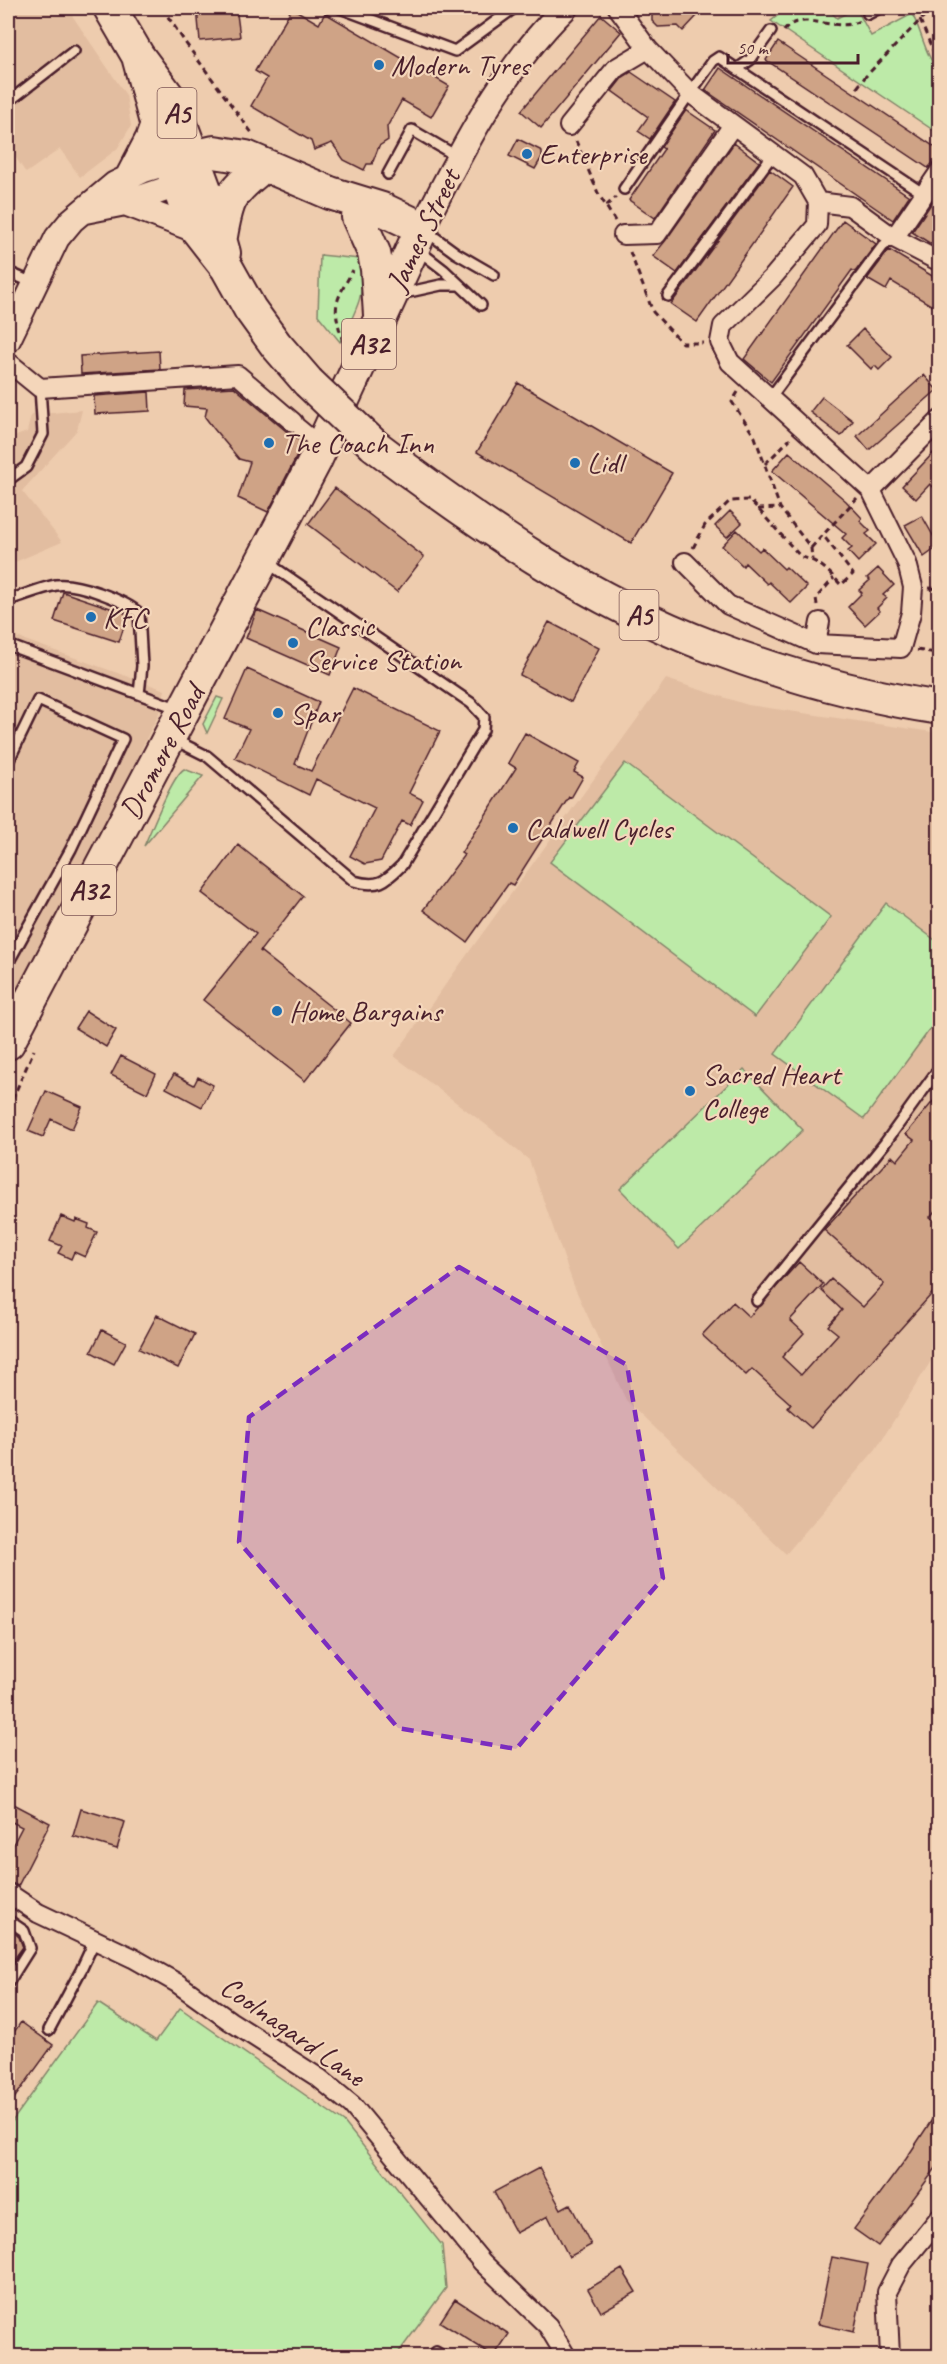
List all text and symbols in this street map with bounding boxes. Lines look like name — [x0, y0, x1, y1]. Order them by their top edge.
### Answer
scale bar — [728, 27, 858, 65]
text: 50 m — [737, 37, 770, 59]
place label: Modern Tyres — [391, 46, 532, 84]
marker: Modern Tyres — [372, 58, 386, 72]
road number: A5 — [158, 88, 196, 138]
place label: Enterprise — [539, 135, 649, 173]
marker: Enterprise — [520, 147, 534, 161]
street label: James Street — [376, 160, 470, 299]
road number: A32 — [342, 319, 396, 369]
place label: The Coach Inn — [281, 424, 434, 462]
marker: The Coach Inn — [262, 436, 276, 450]
place label: Lidl — [587, 444, 627, 482]
marker: Lidl — [568, 456, 582, 470]
road number: A5 — [620, 590, 658, 640]
place label: KFC — [103, 598, 150, 636]
place label: Classic Service Station — [305, 607, 463, 679]
marker: KFC — [84, 610, 98, 624]
marker: Classic Service Station — [286, 636, 300, 650]
street label: Dromore Road — [111, 675, 215, 825]
place label: Spar — [290, 694, 342, 732]
marker: Spar — [271, 706, 285, 720]
place label: Caldwell Cycles — [525, 809, 675, 847]
marker: Caldwell Cycles — [506, 821, 520, 835]
road number: A32 — [62, 865, 116, 915]
place label: Home Bargains — [289, 992, 445, 1030]
marker: Home Bargains — [270, 1004, 284, 1018]
place label: Sacred Heart College — [702, 1055, 843, 1127]
marker: Sacred Heart College — [683, 1084, 697, 1098]
street label: Coolnagard Lane — [213, 1967, 374, 2096]

